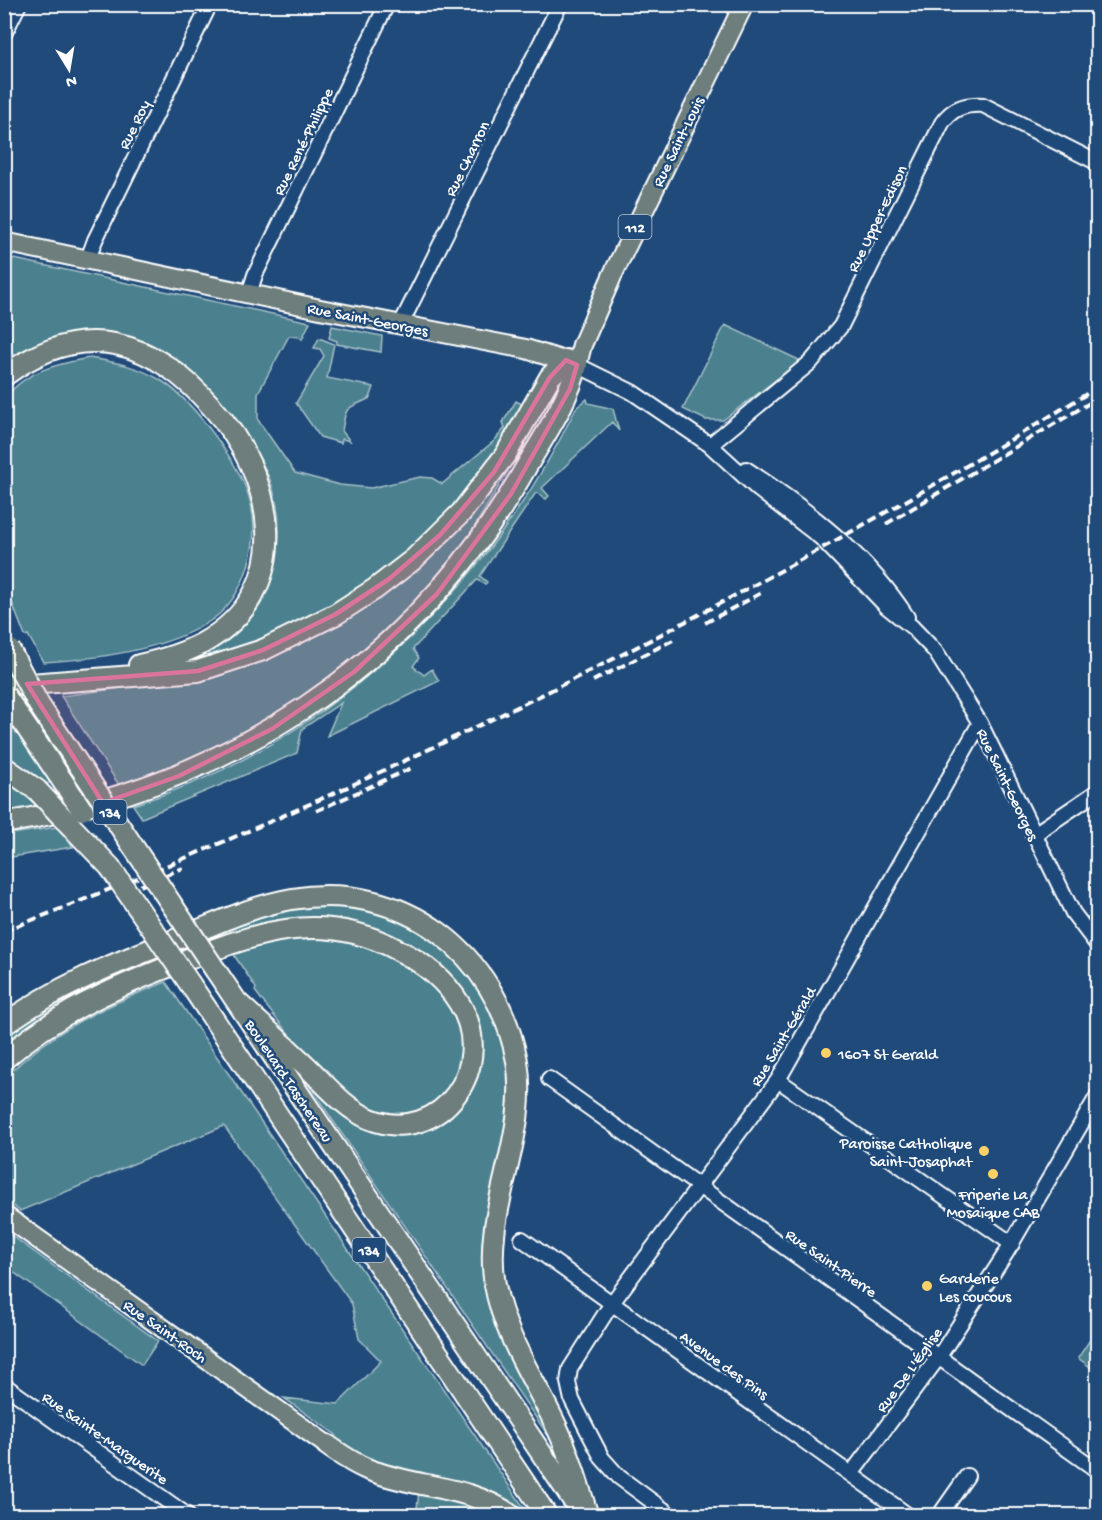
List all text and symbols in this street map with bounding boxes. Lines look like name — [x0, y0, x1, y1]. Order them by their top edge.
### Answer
north arrow — [39, 39, 99, 99]
text: N — [64, 70, 78, 91]
street label: Rue René-Philippe — [271, 85, 340, 199]
street label: Rue Saint-Louis — [650, 93, 711, 191]
street label: Rue Roy — [116, 98, 156, 153]
street label: Rue Charron — [443, 118, 496, 200]
street label: Rue Upper-Edison — [845, 163, 913, 276]
road number: 112 — [618, 215, 652, 239]
street label: Rue Saint-Georges — [305, 300, 430, 343]
street label: Rue Saint-Georges — [970, 726, 1042, 846]
road number: 134 — [94, 800, 126, 824]
street label: Rue Saint-Gérald — [748, 983, 823, 1091]
street label: Boulevard Taschereau — [238, 1016, 336, 1147]
marker: 1607 St Gerald — [819, 1046, 833, 1060]
place label: 1607 St Gerald — [837, 1047, 939, 1066]
place label: Paroisse Catholique Saint-Josaphat — [839, 1136, 973, 1173]
marker: Paroisse Catholique Saint-Josaphat — [977, 1144, 991, 1158]
marker: Friperie La Mosaïque CAB — [986, 1167, 1000, 1181]
place label: Friperie La Mosaïque CAB — [946, 1187, 1040, 1224]
street label: Rue Saint-Pierre — [781, 1226, 880, 1304]
road number: 134 — [352, 1238, 386, 1262]
place label: Garderie Les coucous — [939, 1271, 1012, 1308]
marker: Garderie Les coucous — [920, 1279, 934, 1293]
street label: Rue Saint-Roch — [119, 1297, 210, 1369]
street label: Rue De L'Église — [874, 1324, 949, 1417]
street label: Avenue des Pins — [675, 1328, 772, 1406]
street label: Rue Sainte-Marguerite — [37, 1389, 171, 1491]

